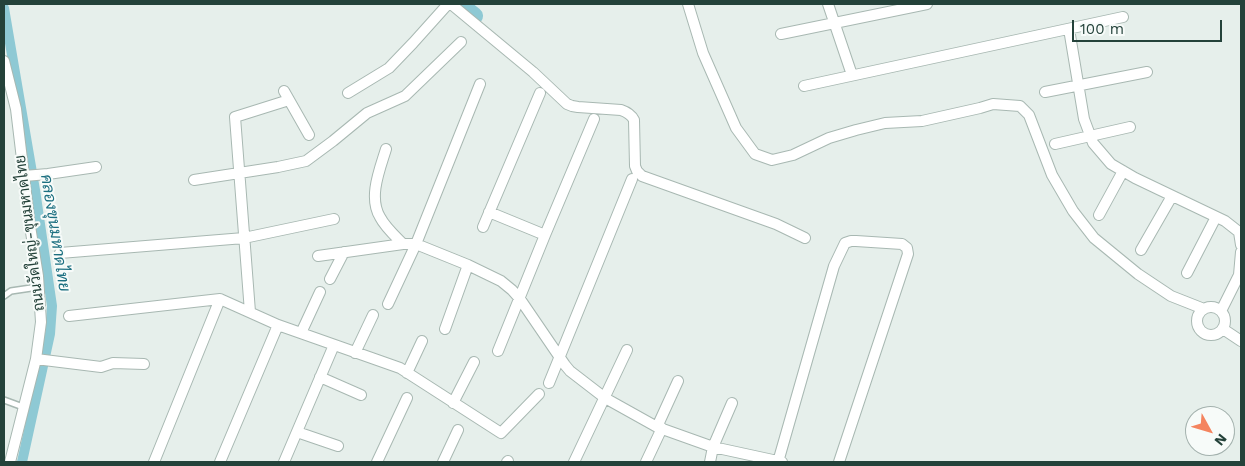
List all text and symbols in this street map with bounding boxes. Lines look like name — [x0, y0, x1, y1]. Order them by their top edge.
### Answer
scale bar — [1075, 10, 1225, 42]
text: 100 m — [1080, 20, 1124, 38]
street label: ถนนวัดใหญ่-ขุนมหาดไทย — [11, 154, 49, 312]
water label: คลองขุนมหาดไทย — [36, 173, 74, 293]
north arrow — [1185, 406, 1235, 456]
text: N — [1211, 431, 1230, 449]

